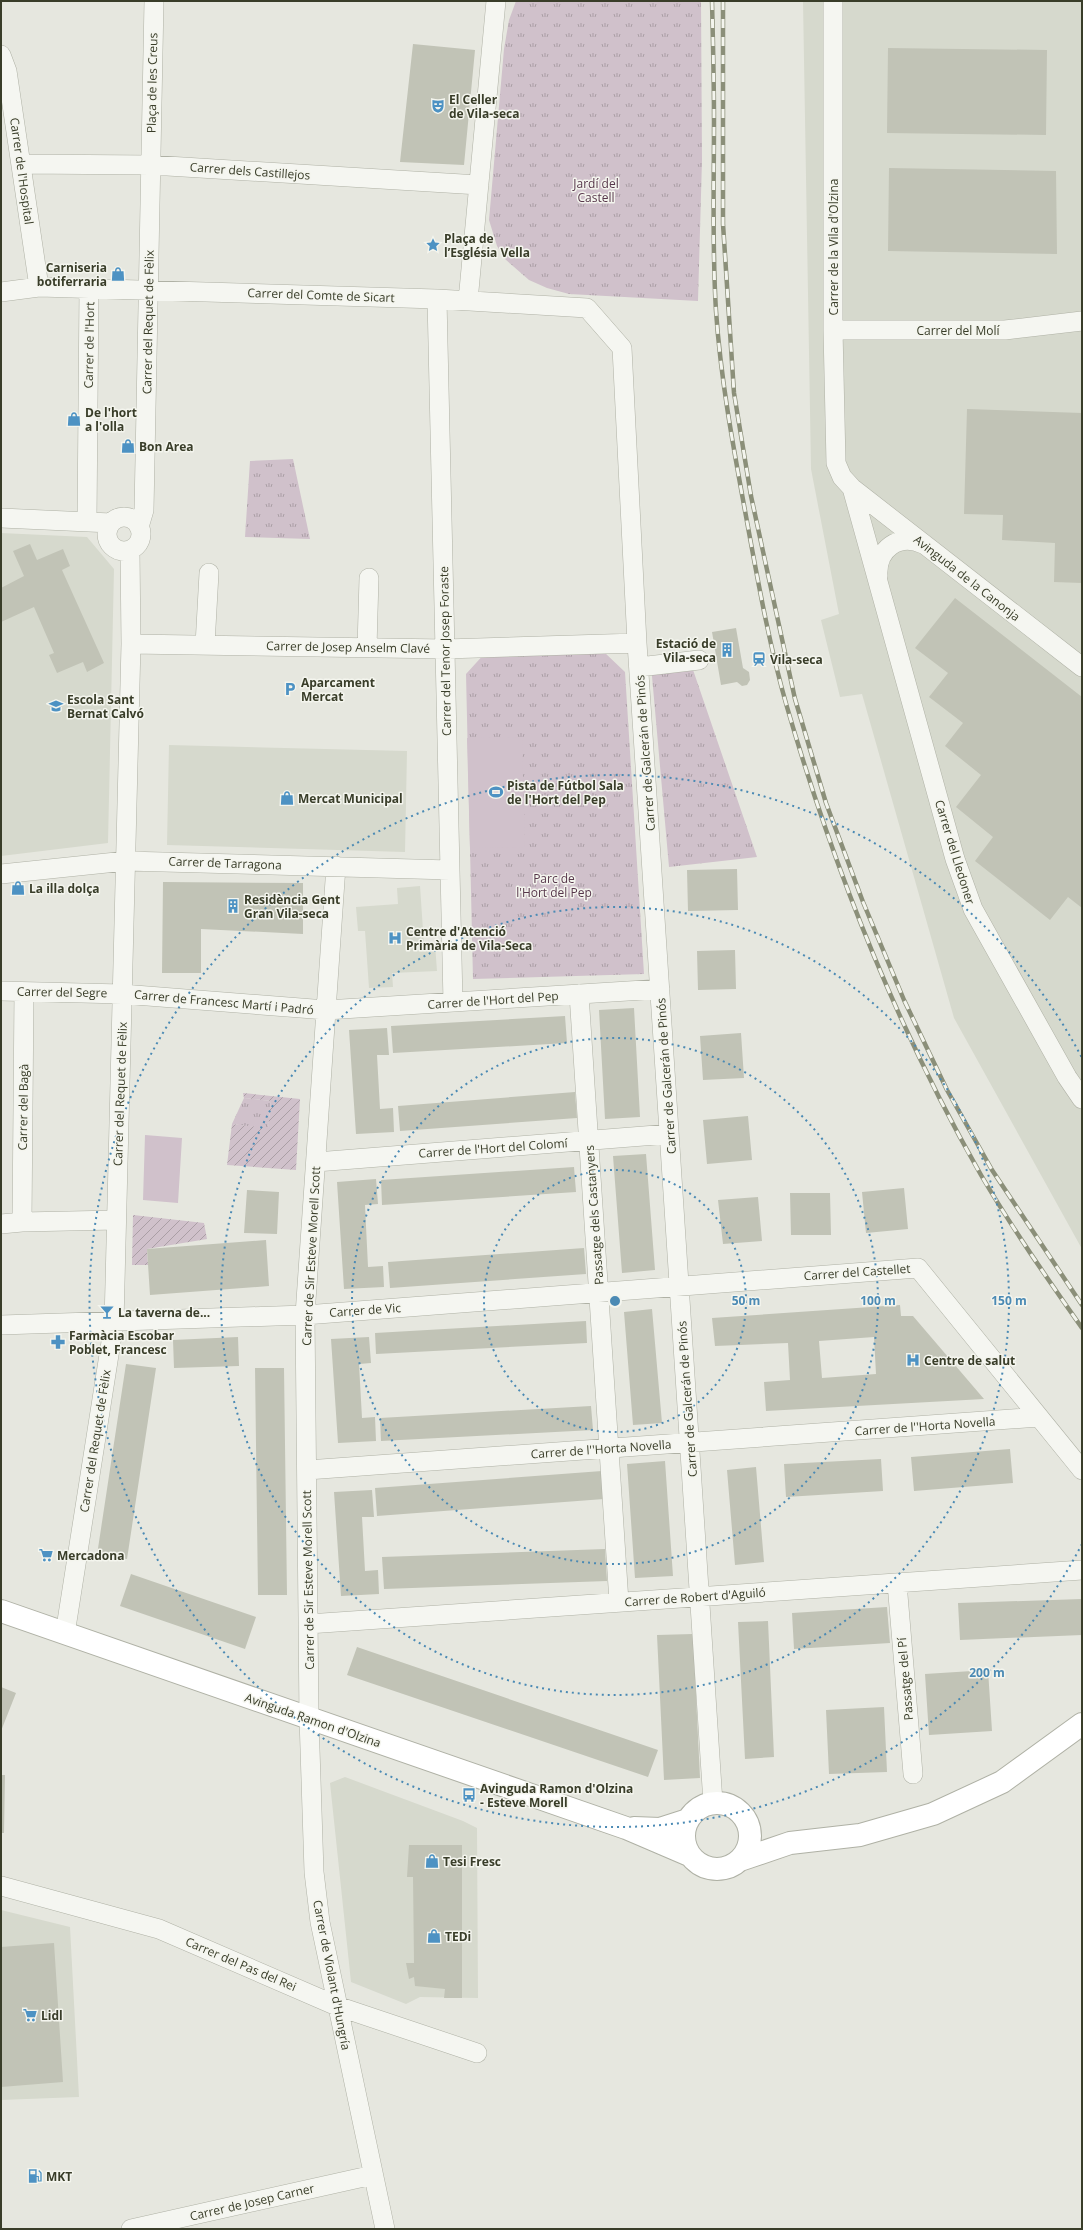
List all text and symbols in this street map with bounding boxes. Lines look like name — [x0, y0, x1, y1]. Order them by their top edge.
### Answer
street label: Plaça de les Creus — [143, 32, 161, 133]
place label: El Celler de Vila-seca — [449, 91, 520, 122]
theatre icon: El Celler de Vila-seca — [430, 98, 446, 114]
street label: Carrer de l'Hospital — [6, 116, 38, 226]
street label: Carrer dels Castillejos — [189, 158, 311, 184]
park label: Jardí del Castell — [572, 175, 619, 206]
street label: Carrer de la Vila d'Olzina — [825, 179, 842, 315]
place label: Plaça de l’Església Vella — [444, 230, 530, 261]
place icon: Plaça de l’Església Vella — [425, 237, 441, 253]
street label: Carrer del Requet de Fèlix — [138, 249, 158, 394]
place label: Carniseria botiferraria — [37, 259, 107, 290]
shop icon: Carniseria botiferraria — [110, 266, 126, 282]
street label: Carrer del Comte de Sicart — [247, 284, 395, 306]
street label: Carrer de l'Hort — [80, 301, 98, 389]
street label: Carrer del Molí — [916, 322, 1001, 339]
place label: De l'hort a l'olla — [85, 404, 137, 435]
shop icon: De l'hort a l'olla — [66, 411, 82, 427]
shop icon: Bon Area — [120, 438, 136, 454]
place label: Bon Area — [139, 438, 194, 455]
street label: Avinguda de la Canonja — [910, 531, 1024, 625]
street label: Carrer del Tenor Josep Foraste — [435, 566, 455, 736]
place label: Estació de Vila-seca — [656, 635, 716, 666]
street label: Carrer de Josep Anselm Clavé — [266, 637, 430, 657]
building icon: Estació de Vila-seca — [719, 642, 735, 658]
station icon: Vila-seca — [751, 651, 767, 667]
place label: Vila-seca — [770, 651, 823, 668]
place label: Aparcament Mercat — [301, 674, 375, 705]
street label: Carrer de Galcerán de Pinós — [631, 674, 659, 832]
parking icon: Aparcament Mercat — [282, 681, 298, 697]
place label: Escola Sant Bernat Calvó — [67, 691, 144, 722]
school or university icon: Escola Sant Bernat Calvó — [48, 698, 64, 714]
place label: Pista de Fútbol Sala de l'Hort del Pep — [507, 777, 624, 808]
sports icon: Pista de Fútbol Sala de l'Hort del Pep — [488, 784, 504, 800]
shop icon: Mercat Municipal — [279, 790, 295, 806]
place label: Mercat Municipal — [298, 790, 403, 807]
street label: Carrer del Lledoner — [931, 798, 979, 907]
street label: Carrer de Tarragona — [168, 853, 282, 873]
park label: Parc de l'Hort del Pep — [516, 870, 592, 901]
shop icon: La illa dolça — [10, 880, 26, 896]
place label: La illa dolça — [29, 880, 100, 897]
place label: Residència Gent Gran Vila-seca — [244, 891, 340, 922]
building icon: Residència Gent Gran Vila-seca — [225, 898, 241, 914]
place label: Centre d'Atenció Primària de Vila-Seca — [406, 923, 532, 954]
hospital icon: Centre d'Atenció Primària de Vila-Seca — [387, 930, 403, 946]
street label: Carrer del Segre — [17, 983, 108, 1001]
street label: Carrer de Francesc Martí i Padró — [133, 986, 315, 1018]
street label: Carrer de l'Hort del Pep — [427, 987, 559, 1013]
street label: Carrer de Galcerán de Pinós — [652, 997, 680, 1155]
street label: Carrer del Requet de Fèlix — [109, 1021, 131, 1166]
street label: Carrer del Bagà — [14, 1064, 32, 1150]
street label: Carrer de l'Hort del Colomí — [418, 1134, 569, 1162]
street label: Passatge dels Castanyers — [581, 1144, 607, 1286]
street label: Carrer de Sir Esteve Morell Scott — [298, 1166, 324, 1346]
street label: Carrer del Castellet — [803, 1260, 911, 1284]
text: 50 m — [732, 1292, 760, 1309]
text: 100 m — [860, 1292, 896, 1309]
text: 150 m — [991, 1292, 1027, 1309]
centre of rings — [608, 1294, 622, 1308]
street label: Carrer de Vic — [329, 1299, 402, 1321]
bar icon: La taverna de... — [99, 1304, 115, 1320]
place label: La taverna de... — [118, 1304, 210, 1321]
street label: Carrer de Galcerán de Pinós — [673, 1320, 701, 1478]
place label: Farmàcia Escobar Poblet, Francesc — [69, 1327, 175, 1358]
pharmacy icon: Farmàcia Escobar Poblet, Francesc — [50, 1334, 66, 1350]
hospital icon: Centre de salut — [905, 1352, 921, 1368]
place label: Centre de salut — [924, 1352, 1015, 1369]
street label: Carrer del Requet de Fèlix — [75, 1368, 115, 1514]
street label: Carrer de l''Horta Novella — [854, 1413, 996, 1439]
street label: Carrer de l''Horta Novella — [530, 1436, 672, 1462]
street label: Carrer de Sir Esteve Morell Scott — [298, 1490, 318, 1670]
supermarket icon: Mercadona — [38, 1547, 54, 1563]
place label: Mercadona — [57, 1547, 124, 1564]
street label: Carrer de Robert d'Aguiló — [624, 1584, 766, 1610]
street label: Passatge del Pí — [893, 1636, 917, 1721]
text: 200 m — [969, 1664, 1005, 1681]
street label: Avinguda Ramon d'Olzina — [243, 1689, 383, 1751]
place label: Avinguda Ramon d'Olzina - Esteve Morell — [480, 1780, 633, 1811]
bus stop icon: Avinguda Ramon d'Olzina - Esteve Morell — [461, 1787, 477, 1803]
shop icon: Tesi Fresc — [424, 1853, 440, 1869]
place label: Tesi Fresc — [443, 1853, 501, 1870]
street label: Carrer de Violant d'Hungría — [309, 1899, 355, 2051]
shop icon: TEDi — [426, 1928, 442, 1944]
place label: TEDi — [445, 1928, 471, 1945]
street label: Carrer del Pas del Rei — [183, 1933, 299, 1995]
supermarket icon: Lidl — [22, 2007, 38, 2023]
place label: Lidl — [41, 2007, 63, 2024]
fuel station icon: MKT — [27, 2168, 43, 2184]
place label: MKT — [46, 2168, 72, 2185]
street label: Carrer de Josep Carner — [188, 2179, 316, 2225]

